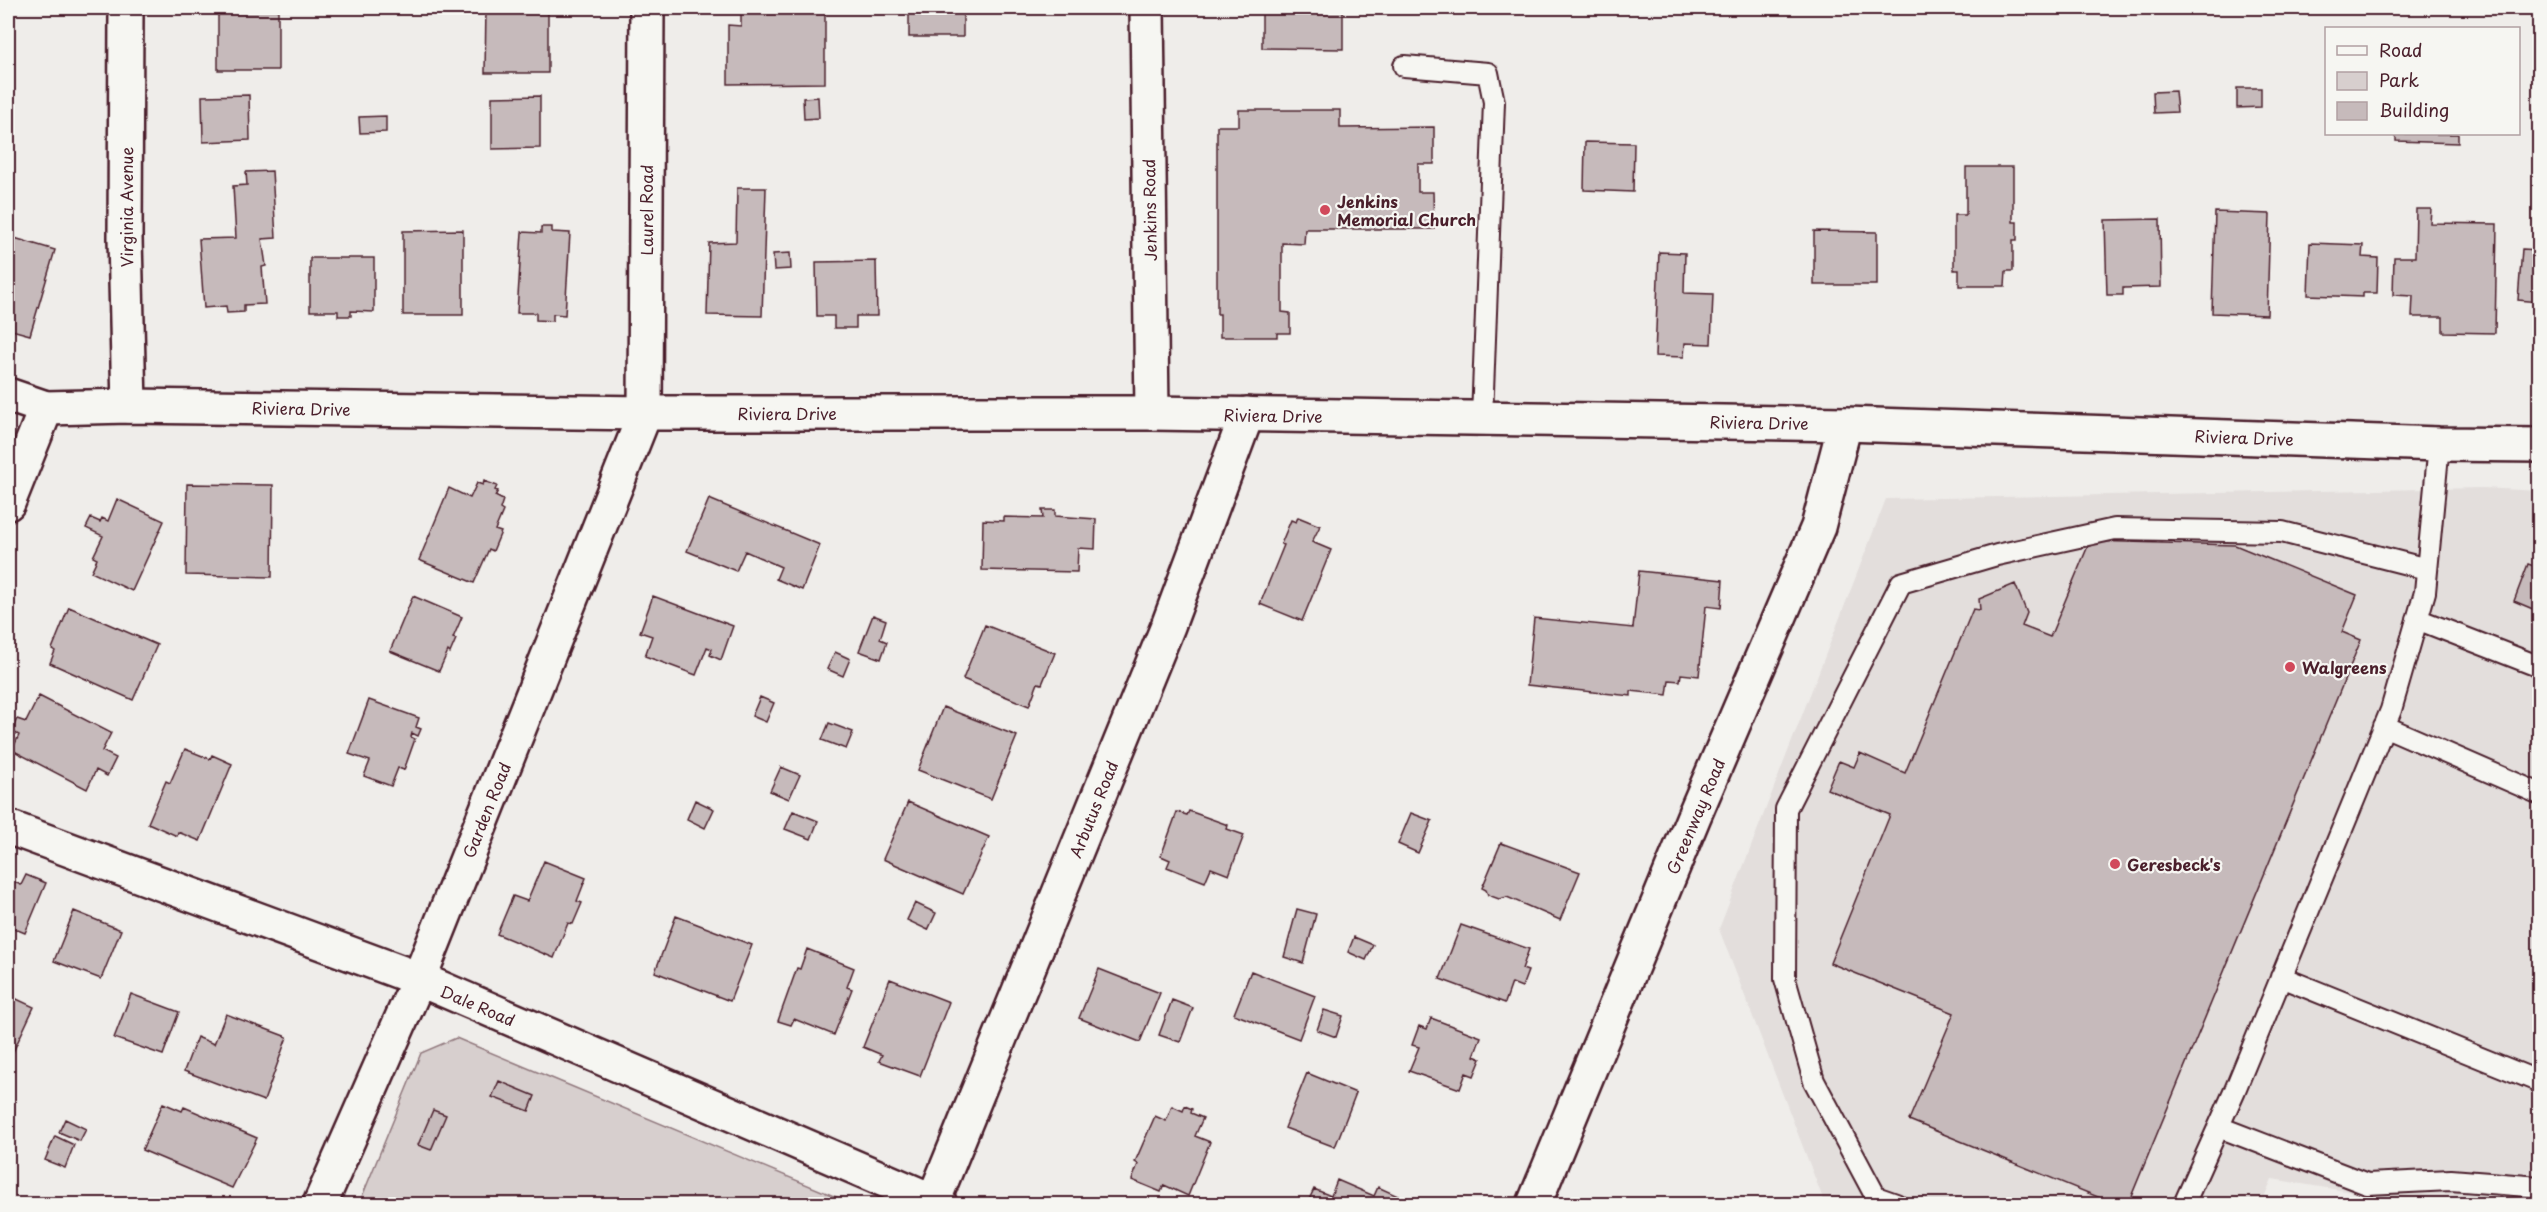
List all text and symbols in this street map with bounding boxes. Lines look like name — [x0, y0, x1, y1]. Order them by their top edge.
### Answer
legend — [2325, 27, 2520, 135]
text: Road — [2379, 36, 2423, 63]
text: Park — [2379, 66, 2419, 93]
text: Building — [2379, 96, 2449, 123]
street label: Virginia Avenue — [114, 147, 138, 267]
street label: Jenkins Road — [1136, 159, 1162, 261]
street label: Laurel Road — [634, 165, 658, 255]
place label: Jenkins Memorial Church — [1337, 189, 1476, 231]
marker: Jenkins Memorial Church — [1318, 203, 1332, 217]
street label: Riviera Drive — [251, 395, 351, 421]
street label: Riviera Drive — [737, 401, 837, 425]
street label: Riviera Drive — [1223, 402, 1323, 428]
street label: Riviera Drive — [1709, 409, 1809, 435]
street label: Riviera Drive — [2194, 423, 2294, 451]
place label: Walgreens — [2302, 655, 2387, 679]
marker: Walgreens — [2283, 660, 2297, 674]
street label: Greenway Road — [1660, 754, 1730, 878]
street label: Arbutus Road — [1063, 757, 1123, 861]
street label: Garden Road — [456, 759, 516, 861]
place label: Geresbeck's — [2127, 852, 2221, 876]
marker: Geresbeck's — [2108, 857, 2122, 871]
street label: Dale Road — [437, 978, 519, 1032]

